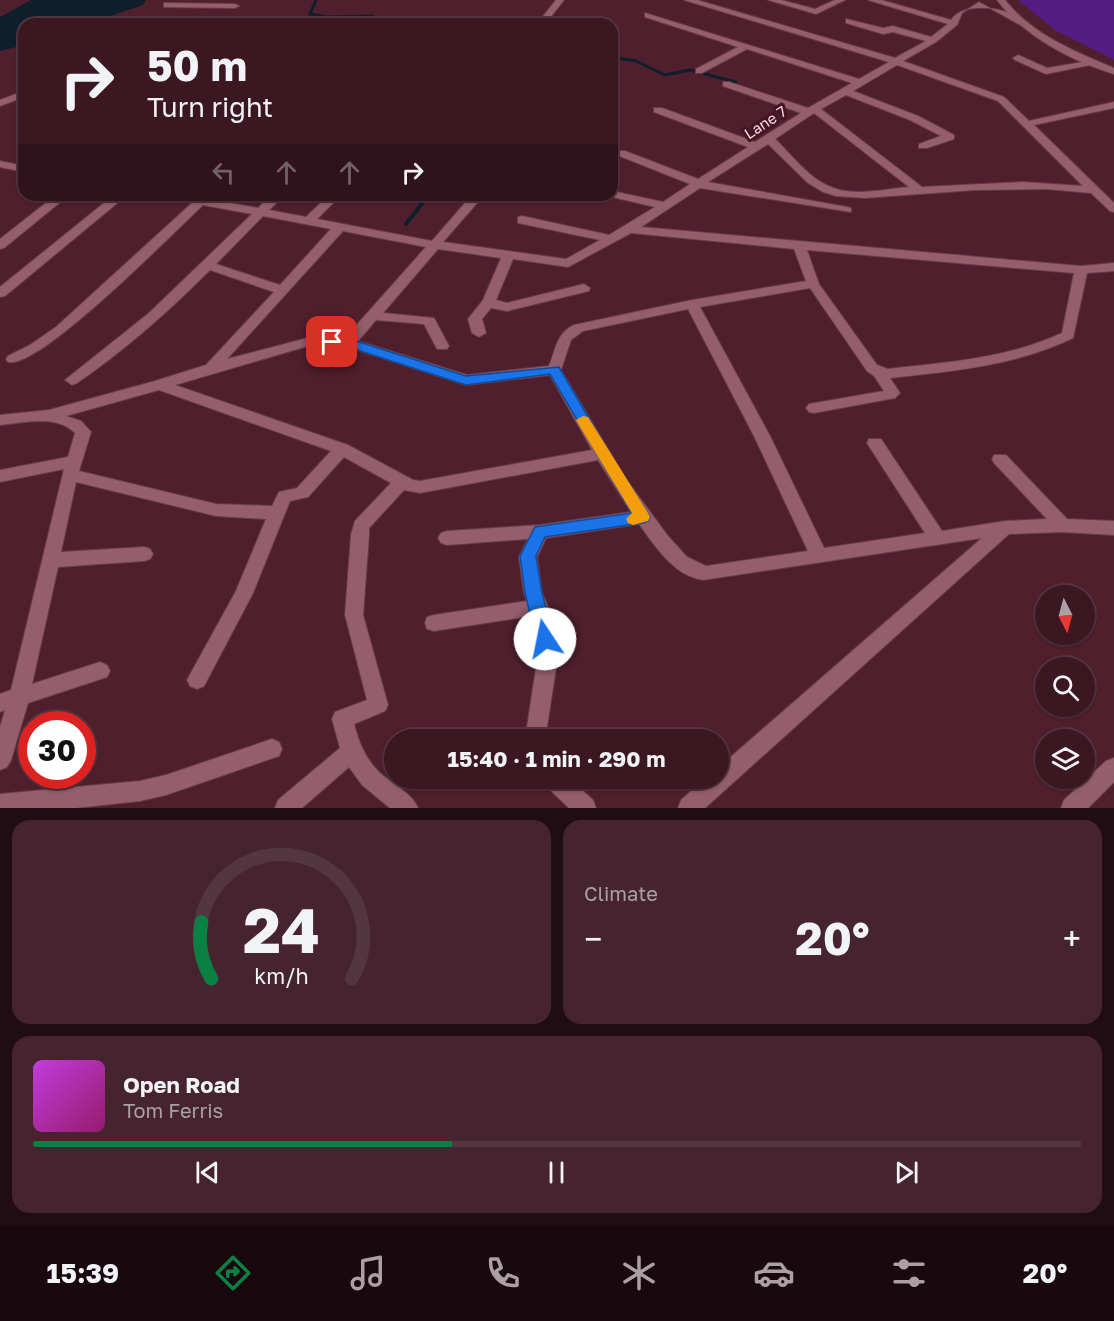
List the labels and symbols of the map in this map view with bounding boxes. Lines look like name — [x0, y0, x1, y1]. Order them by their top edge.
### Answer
street label: Lane 7 — [740, 102, 790, 142]
pin — [306, 316, 357, 367]
north arrow — [1035, 585, 1095, 645]
position arrow — [513, 607, 577, 671]
speed limit sign: 30 — [18, 711, 96, 789]

